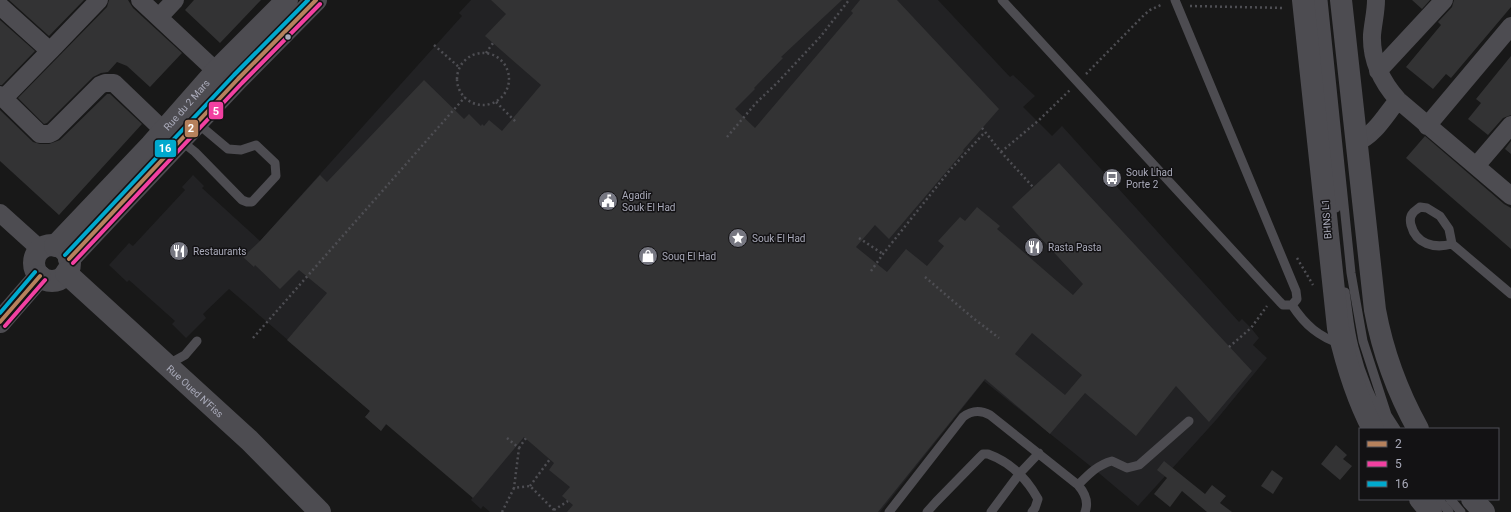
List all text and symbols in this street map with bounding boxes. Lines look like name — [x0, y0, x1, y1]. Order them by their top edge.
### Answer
unlabelled marker — [283, 32, 293, 42]
street label: Rue du 2 Mars — [160, 76, 212, 132]
line badge: 5 — [208, 101, 224, 120]
text: 5 — [213, 105, 219, 118]
line badge: 2 — [184, 119, 199, 138]
line badge: 16 — [154, 139, 177, 158]
text: 16 — [159, 142, 171, 155]
bus stop icon: Souk Lhad Porte 2 — [1101, 167, 1123, 189]
place label: Souk Lhad Porte 2 — [1126, 167, 1173, 190]
public building icon: Agadir Souk El Had — [597, 190, 619, 212]
place label: Agadir Souk El Had — [622, 190, 676, 213]
street label: BHNS L1 — [1320, 199, 1333, 239]
place icon: Souk El Had — [727, 227, 749, 249]
place label: Souk El Had — [752, 233, 806, 244]
restaurant icon: Rasta Pasta — [1023, 236, 1045, 258]
restaurant icon: Restaurants — [168, 240, 190, 262]
place label: Rasta Pasta — [1048, 242, 1102, 253]
shop icon: Souq El Had — [637, 245, 659, 267]
place label: Restaurants — [193, 246, 246, 257]
place label: Souq El Had — [662, 251, 716, 262]
street label: Rue Oued N'Fiss — [164, 363, 225, 420]
legend — [1359, 428, 1499, 500]
text: 2 — [1395, 437, 1402, 451]
text: 5 — [1395, 457, 1402, 471]
text: 16 — [1395, 477, 1409, 491]

